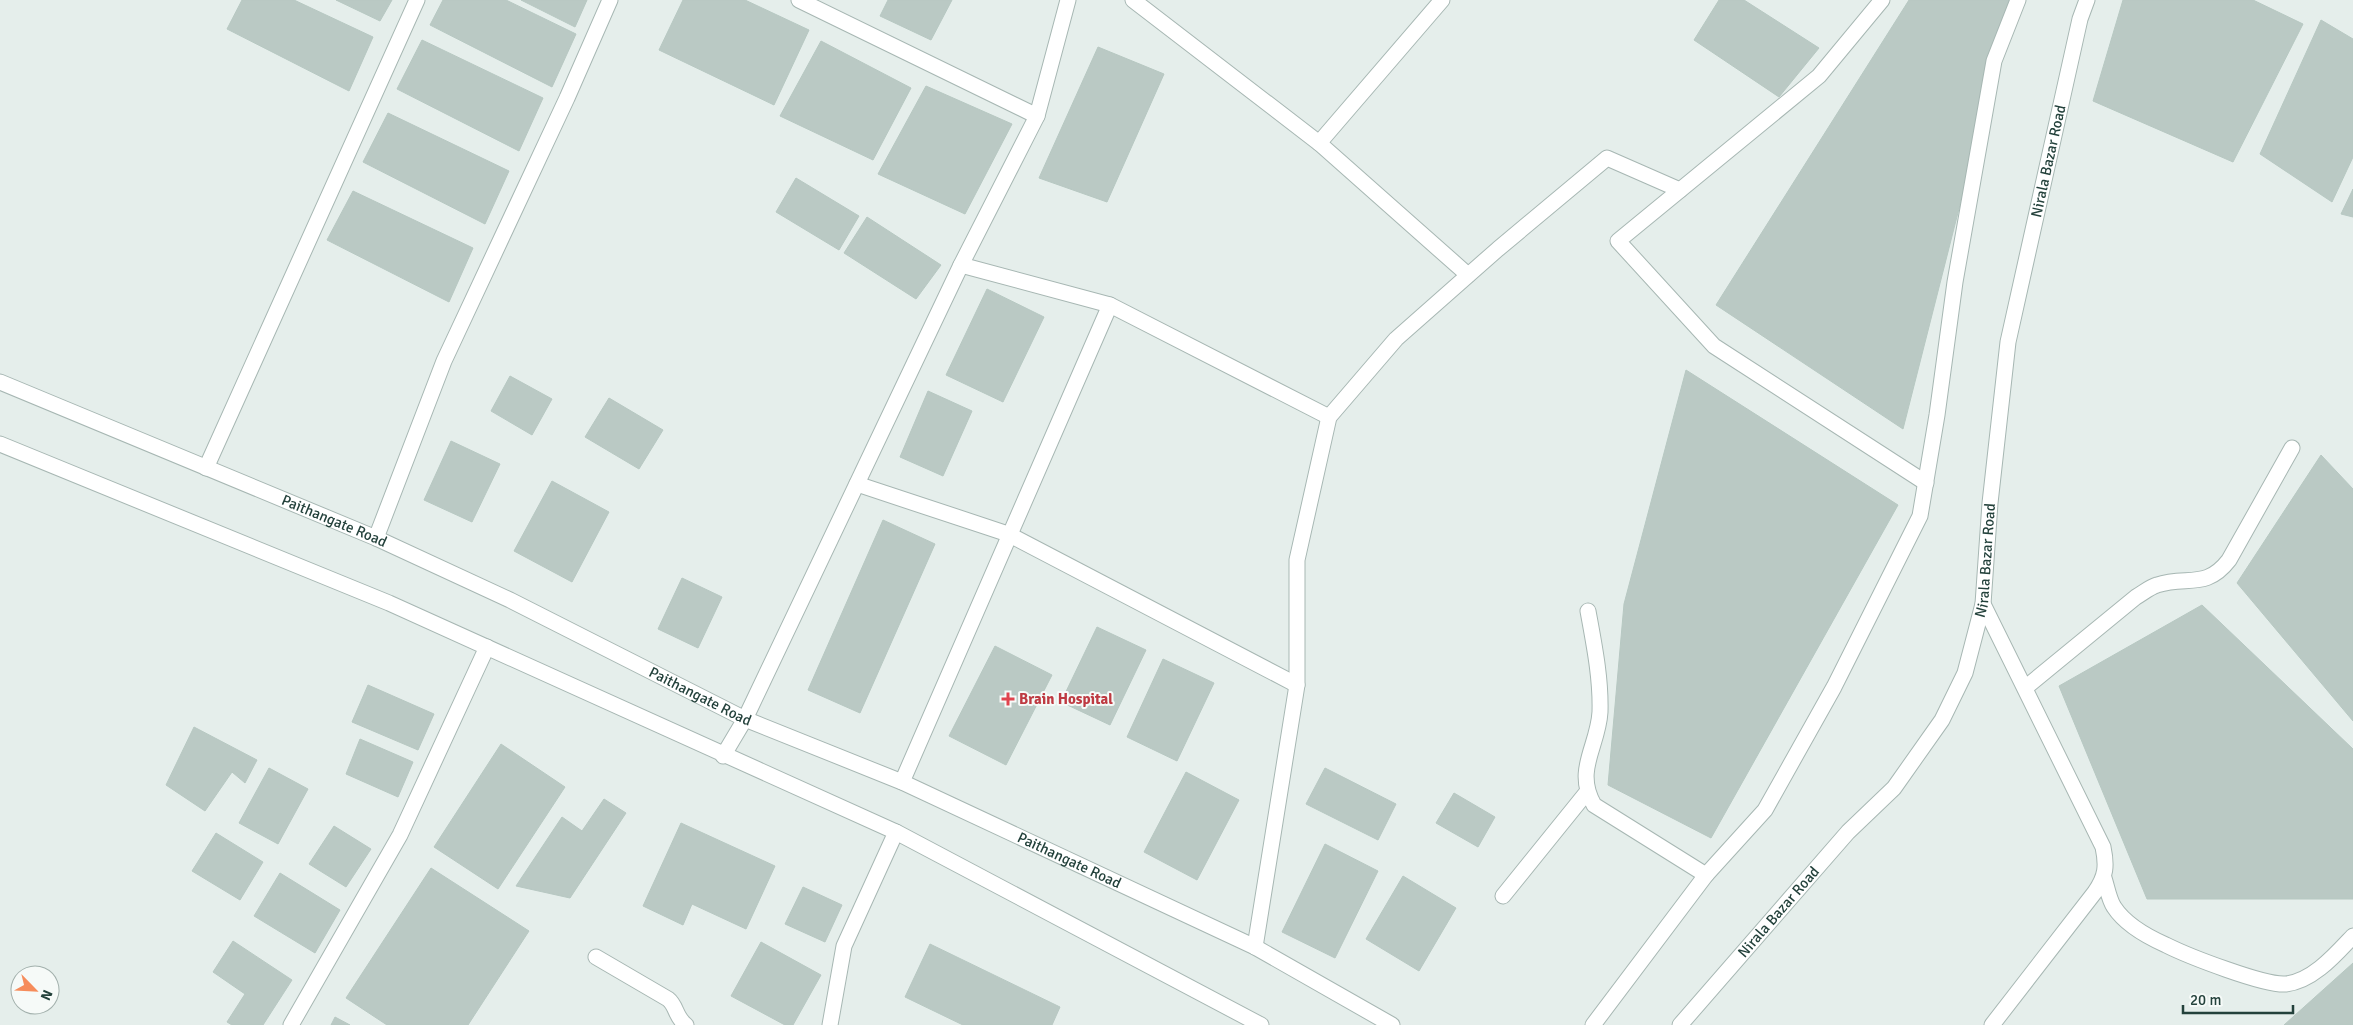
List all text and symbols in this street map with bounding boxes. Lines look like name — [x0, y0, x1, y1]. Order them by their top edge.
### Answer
street label: Nirala Bazar Road — [2027, 103, 2070, 219]
street label: Paithangate Road — [279, 491, 390, 551]
street label: Nirala Bazar Road — [1971, 503, 1999, 620]
street label: Paithangate Road — [646, 663, 754, 730]
place label: Brain Hospital — [1019, 690, 1113, 708]
marker: Brain Hospital — [1001, 692, 1015, 706]
street label: Paithangate Road — [1015, 828, 1124, 892]
street label: Nirala Bazar Road — [1734, 863, 1823, 961]
north arrow — [10, 965, 60, 1015]
scale bar — [2183, 982, 2293, 1014]
text: N — [37, 987, 56, 1003]
text: 20 m — [2190, 991, 2221, 1009]

